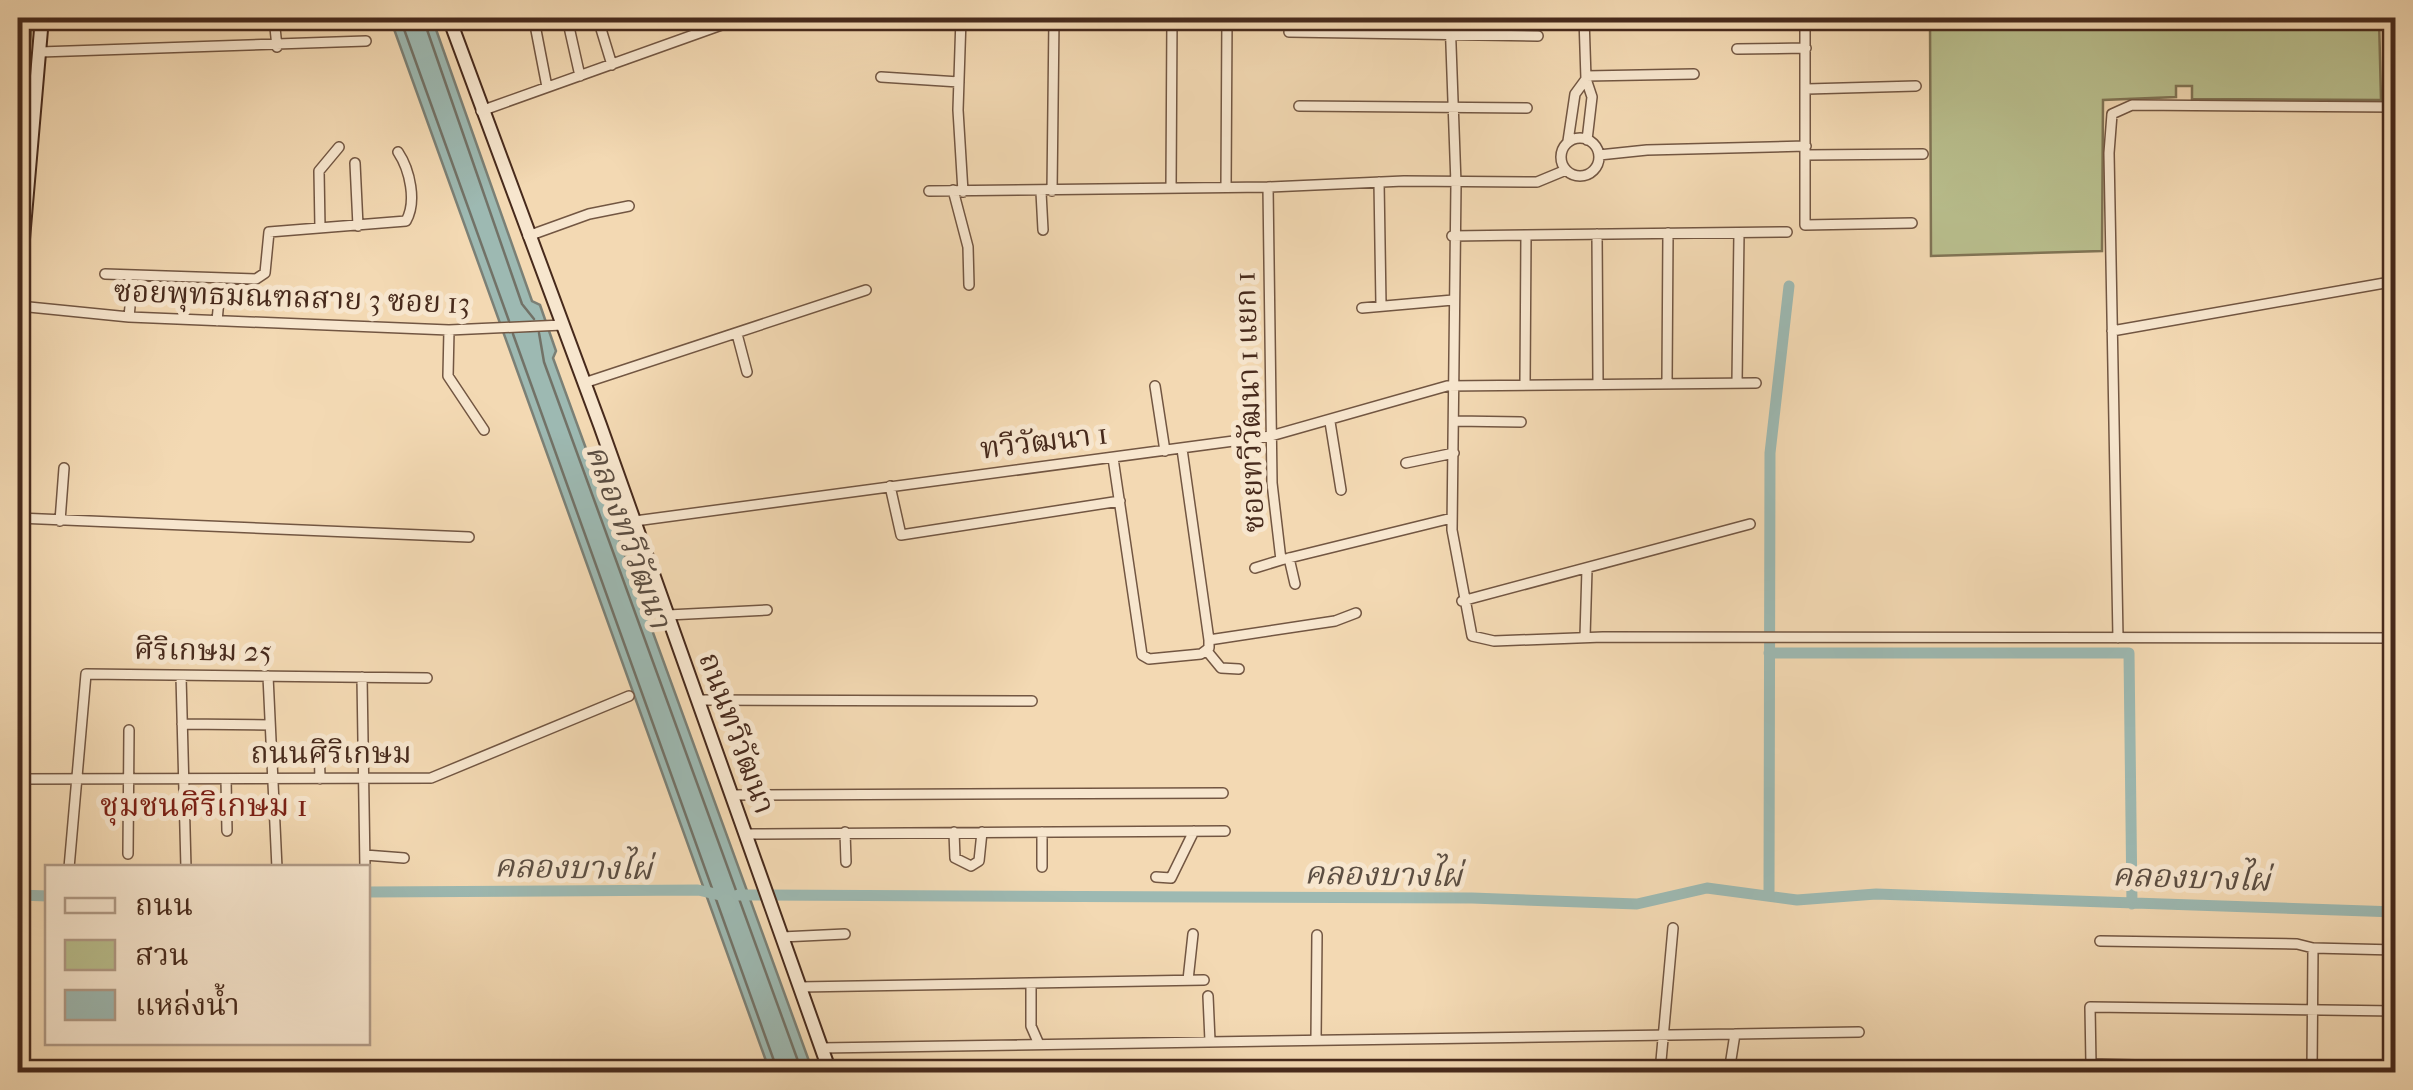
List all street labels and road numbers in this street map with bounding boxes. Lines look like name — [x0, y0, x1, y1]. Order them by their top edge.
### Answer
street label: ซอยทวีวัฒนา 1 แยก 1 — [1227, 271, 1272, 533]
street label: ซอยพุทธมณฑลสาย 3 ซอย 13 — [113, 274, 471, 322]
street label: ทวีวัฒนา 1 — [978, 416, 1110, 467]
street label: ศิริเกษม 25 — [134, 632, 272, 669]
street label: ถนนทวีวัฒนา — [691, 648, 782, 819]
street label: ถนนศิริเกษม — [250, 736, 412, 771]

